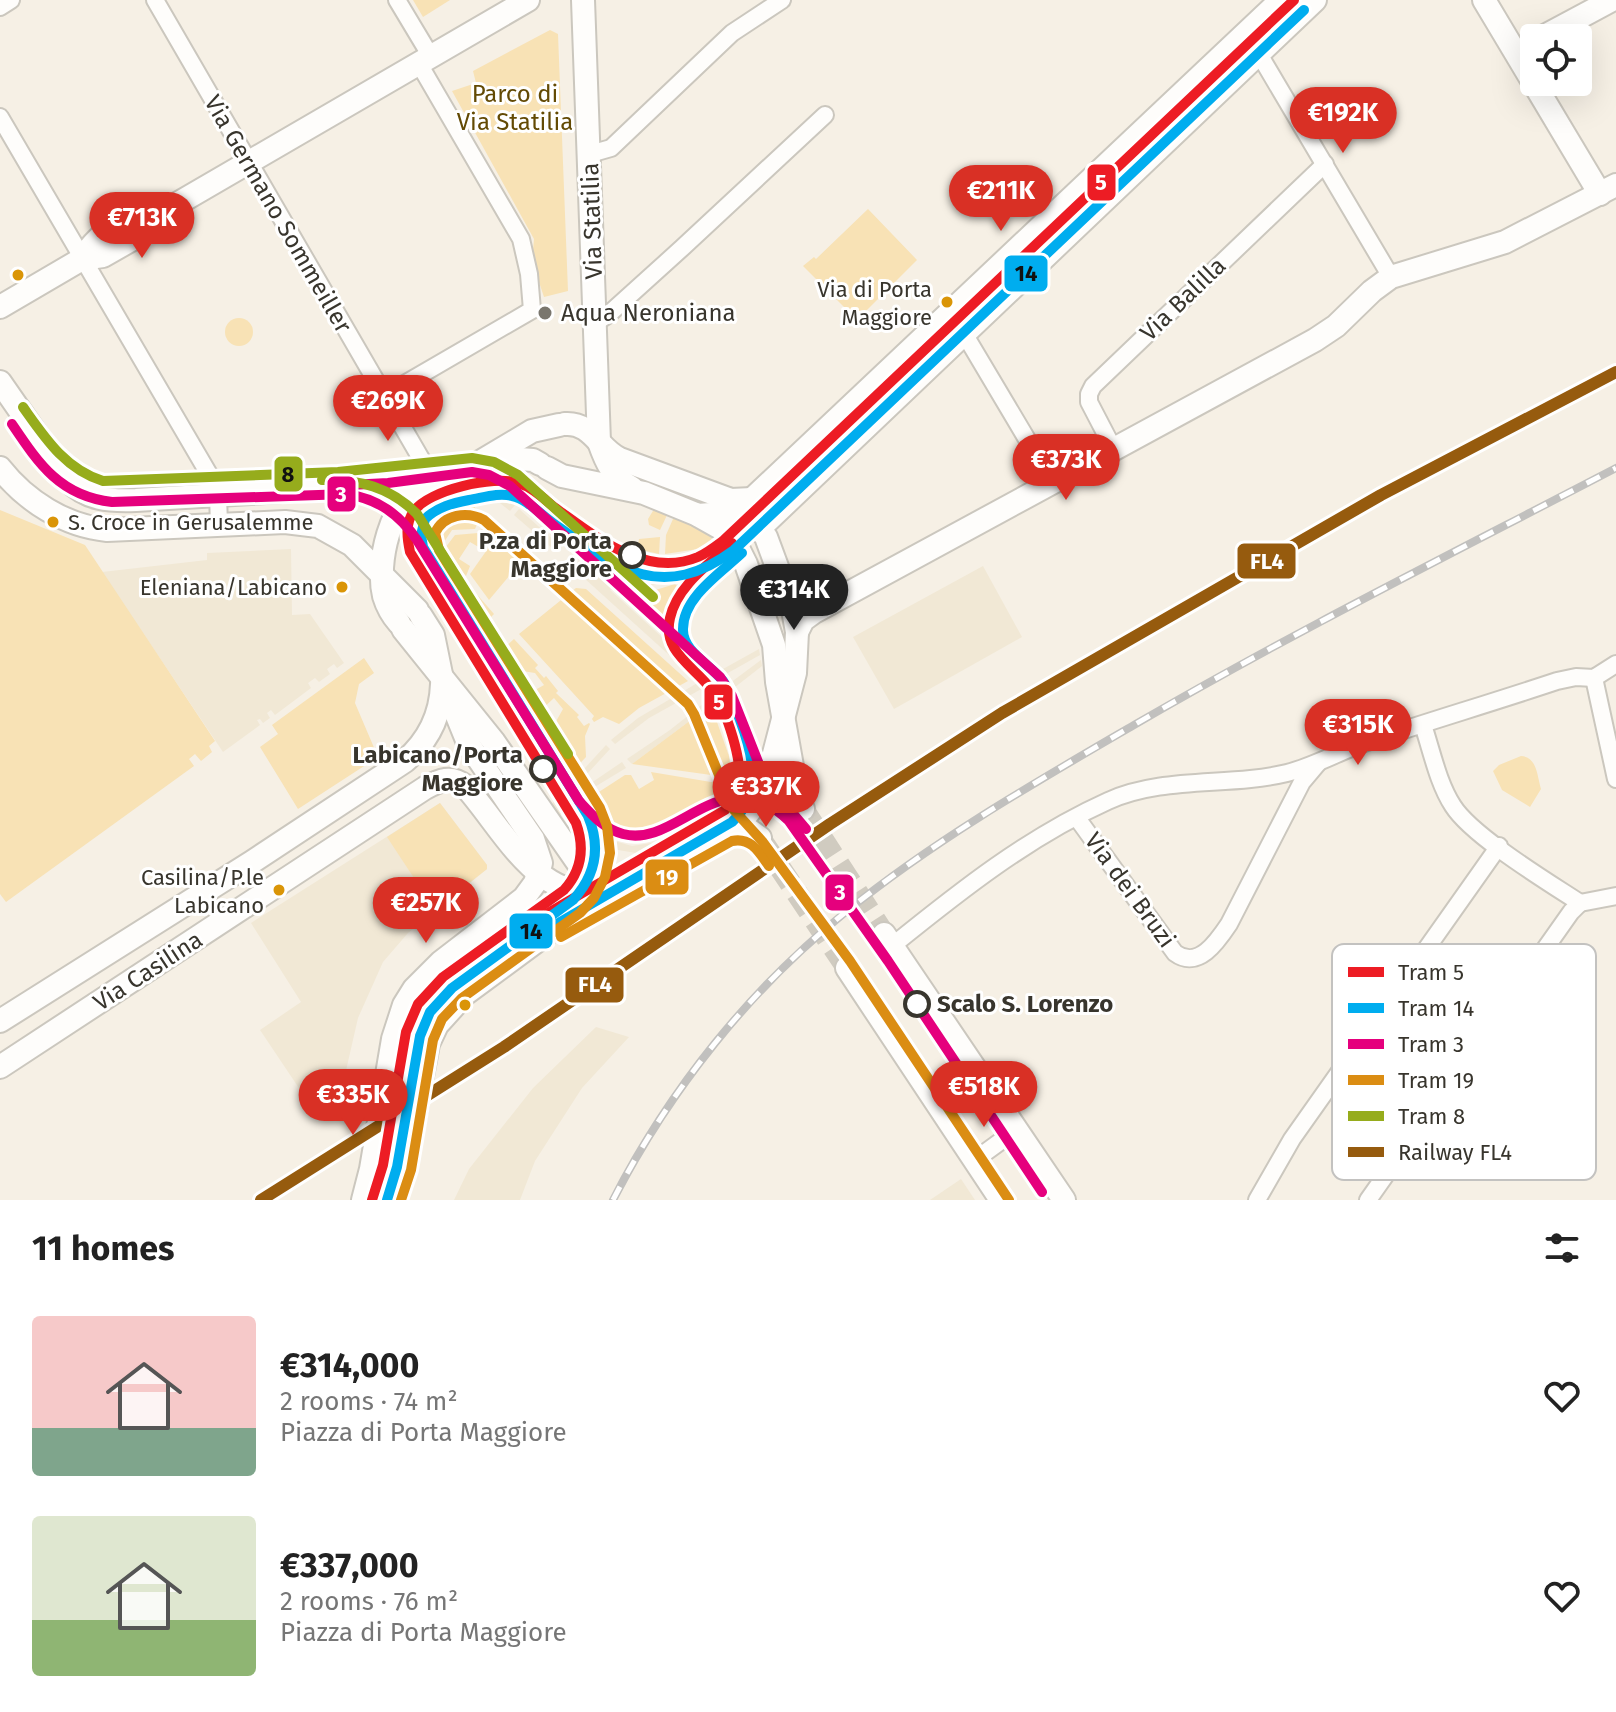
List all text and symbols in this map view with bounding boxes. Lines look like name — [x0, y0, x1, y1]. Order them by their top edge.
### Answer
map controls — [1520, 24, 1592, 96]
button: locate — [1520, 24, 1592, 96]
park label: Parco di Via Statilia — [457, 80, 573, 136]
pin: €192K — [1287, 87, 1399, 155]
street label: Via Germano Sommeiller — [199, 90, 358, 338]
text: €192K — [1308, 97, 1378, 128]
street label: Via Statilia — [576, 162, 608, 280]
line badge: 5 — [1086, 163, 1117, 202]
pin: €211K — [945, 165, 1057, 233]
text: 5 — [1095, 169, 1107, 196]
text: €211K — [967, 175, 1035, 206]
pin: €713K — [86, 192, 198, 260]
text: €713K — [107, 202, 177, 233]
street label: Via Balilla — [1135, 252, 1231, 346]
line badge: 14 — [1003, 254, 1049, 293]
text: 14 — [1015, 260, 1037, 287]
unlabelled marker — [10, 267, 26, 283]
place label: Via di Porta Maggiore — [817, 276, 932, 331]
marker: Via di Porta Maggiore — [939, 294, 955, 310]
place label: Aqua Neroniana — [561, 299, 736, 327]
marker: Aqua Neroniana — [536, 304, 554, 322]
pin: €269K — [332, 375, 444, 443]
text: €269K — [351, 385, 425, 416]
pin: €373K — [1010, 434, 1122, 502]
text: €373K — [1031, 444, 1101, 475]
line badge: 8 — [273, 455, 304, 493]
text: 8 — [282, 461, 295, 488]
line badge: 3 — [326, 475, 357, 513]
text: 3 — [334, 481, 347, 508]
place label: S. Croce in Gerusalemme — [68, 509, 314, 536]
marker: S. Croce in Gerusalemme — [45, 514, 61, 530]
place label: P.za di Porta Maggiore — [479, 527, 612, 583]
marker: P.za di Porta Maggiore — [619, 542, 645, 568]
line badge: FL4 — [1236, 542, 1297, 580]
text: FL4 — [1250, 548, 1284, 575]
pin: €314K — [738, 564, 850, 632]
place label: Eleniana/Labicano — [140, 574, 327, 601]
text: €314K — [758, 574, 830, 605]
marker: Eleniana/Labicano — [334, 579, 350, 595]
line badge: 5 — [703, 683, 734, 721]
text: 5 — [713, 689, 725, 716]
pin: €315K — [1302, 699, 1414, 767]
text: €315K — [1323, 709, 1393, 740]
place label: Labicano/Porta Maggiore — [352, 741, 523, 797]
marker: Labicano/Porta Maggiore — [530, 756, 556, 782]
pin: €337K — [710, 761, 822, 829]
text: €337K — [731, 771, 801, 802]
street label: Via dei Bruzi — [1079, 827, 1181, 953]
line badge: 19 — [644, 858, 690, 896]
place label: Casilina/P.le Labicano — [141, 864, 264, 919]
text: 19 — [656, 864, 678, 891]
line badge: 3 — [824, 873, 855, 912]
pin: €257K — [370, 877, 482, 945]
text: 3 — [833, 879, 846, 906]
marker: Casilina/P.le Labicano — [271, 882, 287, 898]
text: €257K — [391, 887, 461, 918]
line badge: 14 — [508, 912, 554, 950]
text: 14 — [520, 918, 542, 945]
street label: Via Casilina — [88, 925, 208, 1017]
legend — [1332, 944, 1596, 1180]
text: Tram 5 — [1398, 959, 1464, 986]
line badge: FL4 — [564, 966, 625, 1004]
text: FL4 — [578, 971, 612, 998]
place label: Scalo S. Lorenzo — [937, 990, 1113, 1018]
marker: Scalo S. Lorenzo — [904, 991, 930, 1017]
text: Tram 14 — [1398, 995, 1475, 1022]
unlabelled marker — [457, 997, 473, 1013]
text: Tram 3 — [1398, 1031, 1464, 1058]
pin: €518K — [928, 1061, 1040, 1129]
text: Tram 19 — [1398, 1067, 1474, 1094]
pin: €335K — [297, 1069, 409, 1137]
text: €518K — [948, 1071, 1020, 1102]
text: €335K — [317, 1079, 389, 1110]
text: Tram 8 — [1398, 1103, 1465, 1130]
text: Railway FL4 — [1398, 1139, 1512, 1166]
icon: filters — [1540, 1226, 1584, 1270]
text: 11 homes — [32, 1228, 174, 1269]
text: €314,000 — [280, 1345, 419, 1386]
icon: home — [96, 1348, 192, 1444]
icon: heart — [1540, 1374, 1584, 1418]
text: 2 rooms · 74 m² — [280, 1386, 458, 1417]
text: Piazza di Porta Maggiore — [280, 1417, 567, 1448]
text: €337,000 — [280, 1545, 419, 1586]
icon: home — [96, 1548, 192, 1644]
icon: heart — [1540, 1574, 1584, 1618]
text: 2 rooms · 76 m² — [280, 1586, 458, 1617]
text: Piazza di Porta Maggiore — [280, 1617, 567, 1648]

